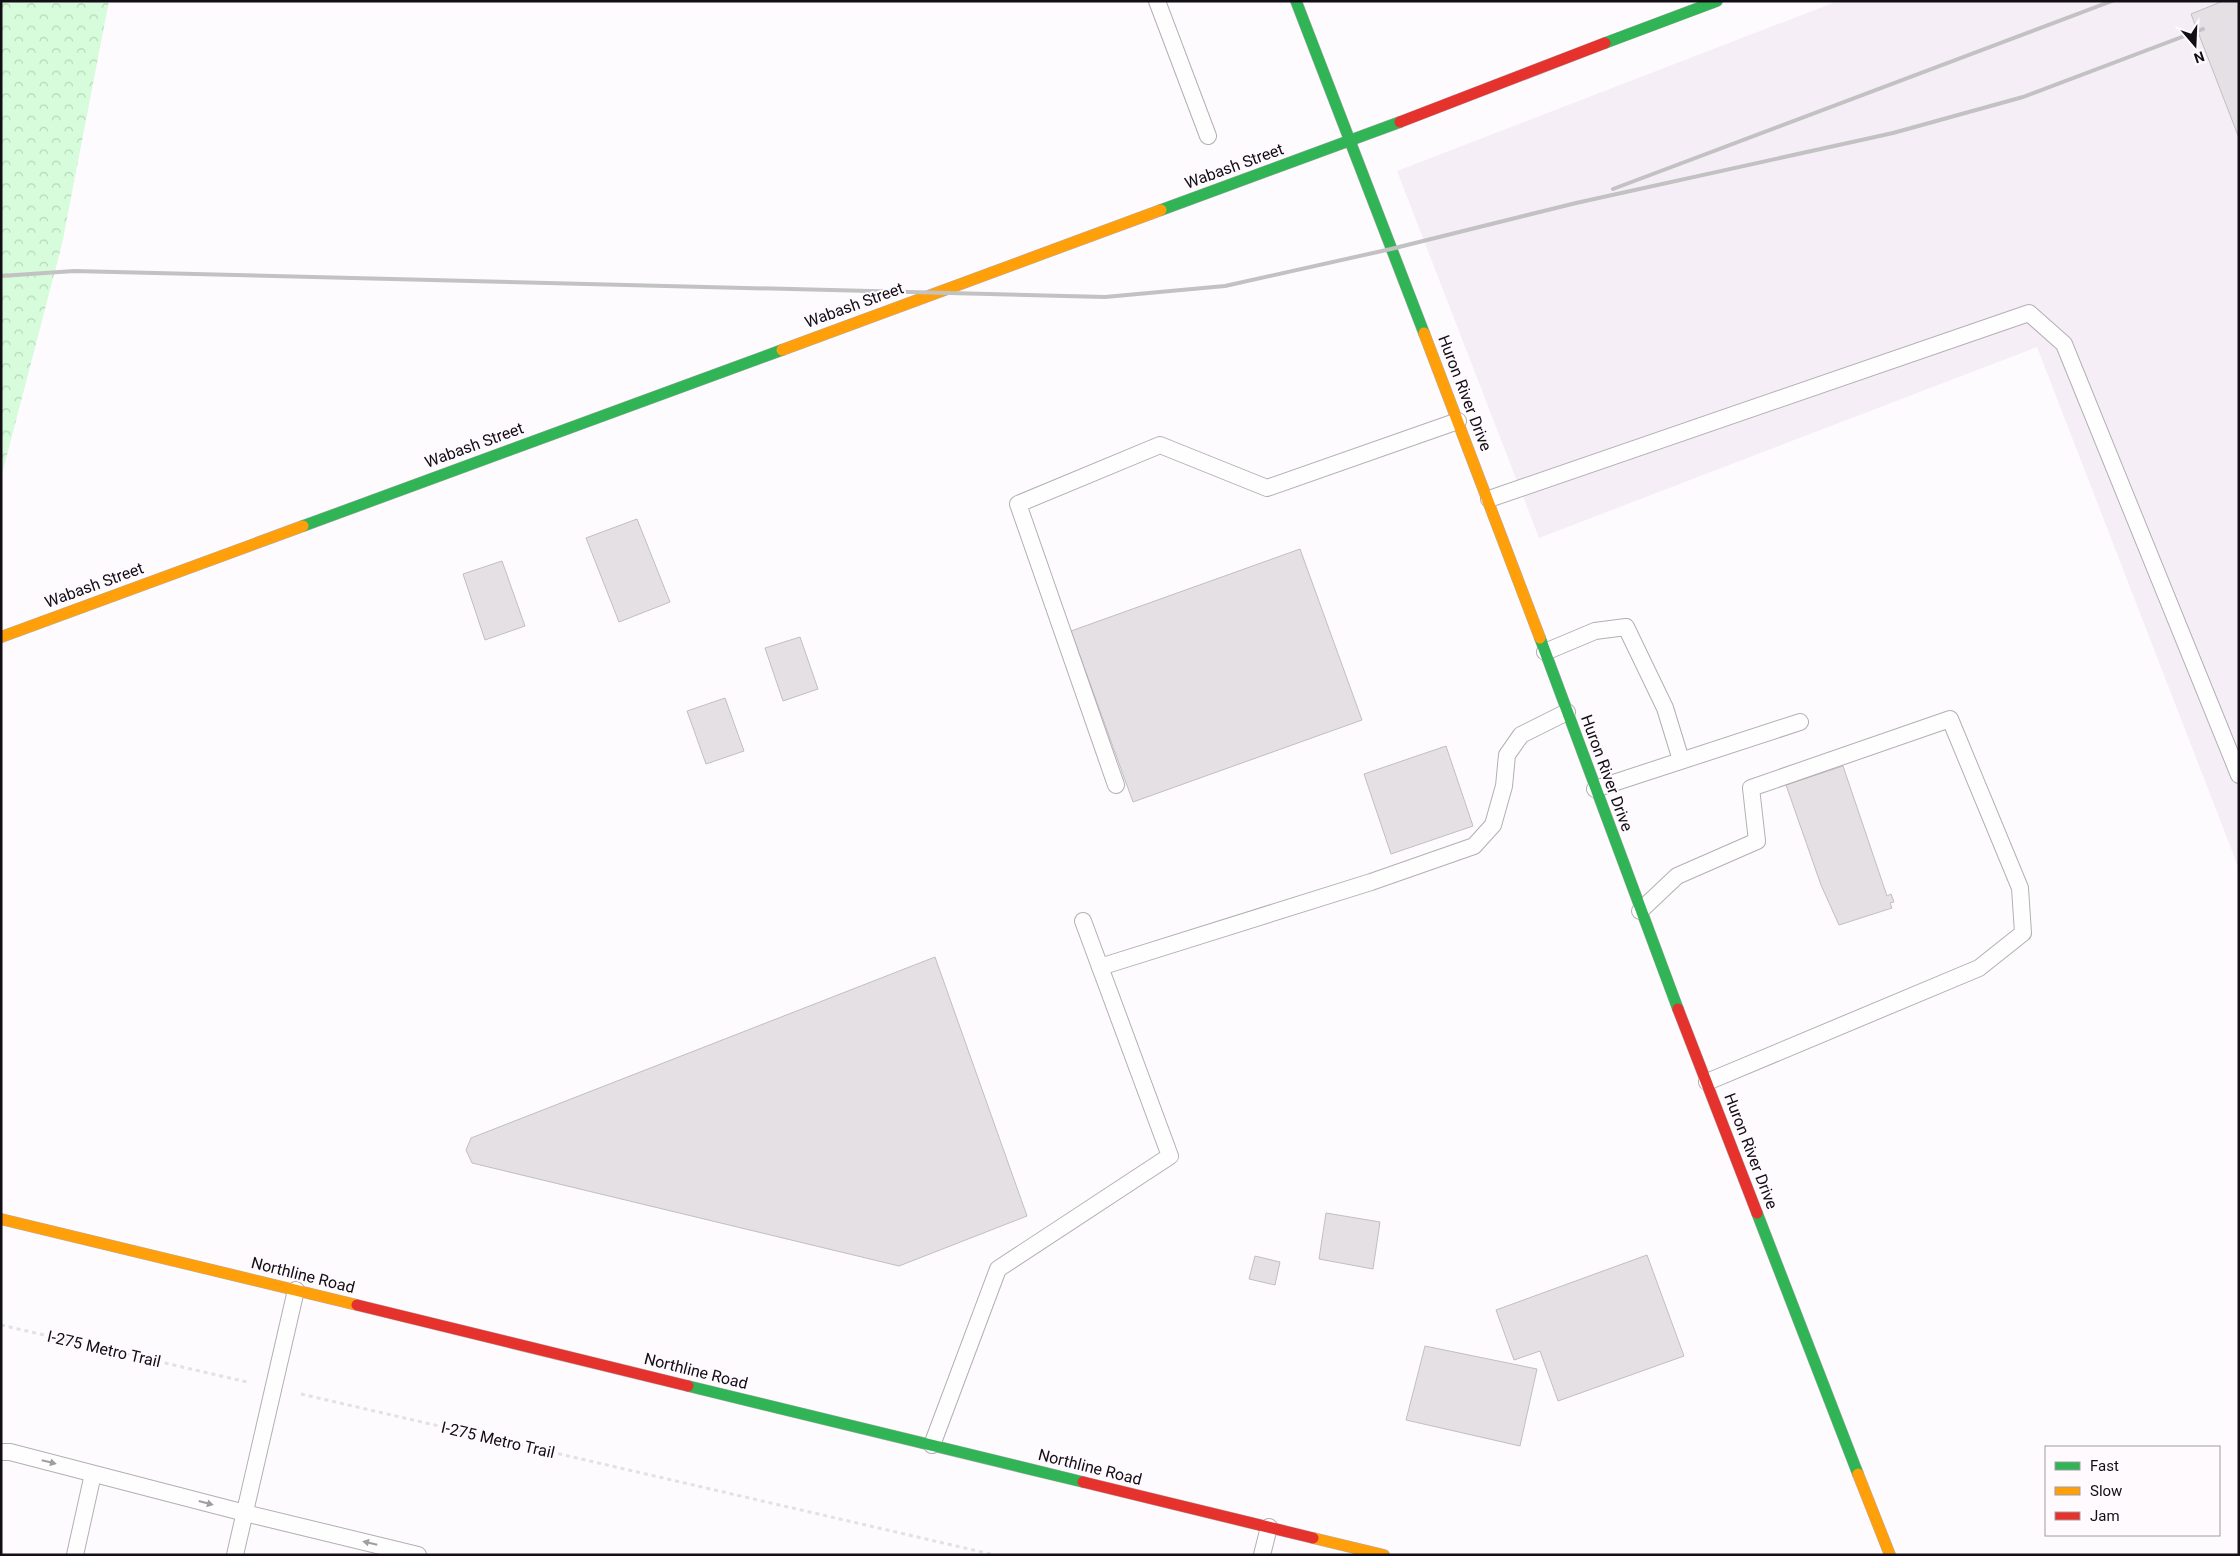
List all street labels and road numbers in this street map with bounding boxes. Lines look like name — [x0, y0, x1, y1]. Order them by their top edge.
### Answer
street label: Wabash Street — [1182, 139, 1286, 193]
street label: Wabash Street — [802, 278, 906, 332]
street label: Huron River Drive — [1434, 332, 1496, 454]
street label: Wabash Street — [422, 418, 526, 472]
street label: Wabash Street — [42, 558, 146, 612]
street label: Huron River Drive — [1577, 712, 1637, 834]
street label: Huron River Drive — [1720, 1090, 1782, 1212]
street label: Northline Road — [249, 1253, 357, 1297]
street label: I-275 Metro Trail — [45, 1327, 163, 1371]
street label: Northline Road — [642, 1349, 750, 1393]
street label: I-275 Metro Trail — [439, 1418, 557, 1462]
street label: Northline Road — [1036, 1445, 1144, 1489]

